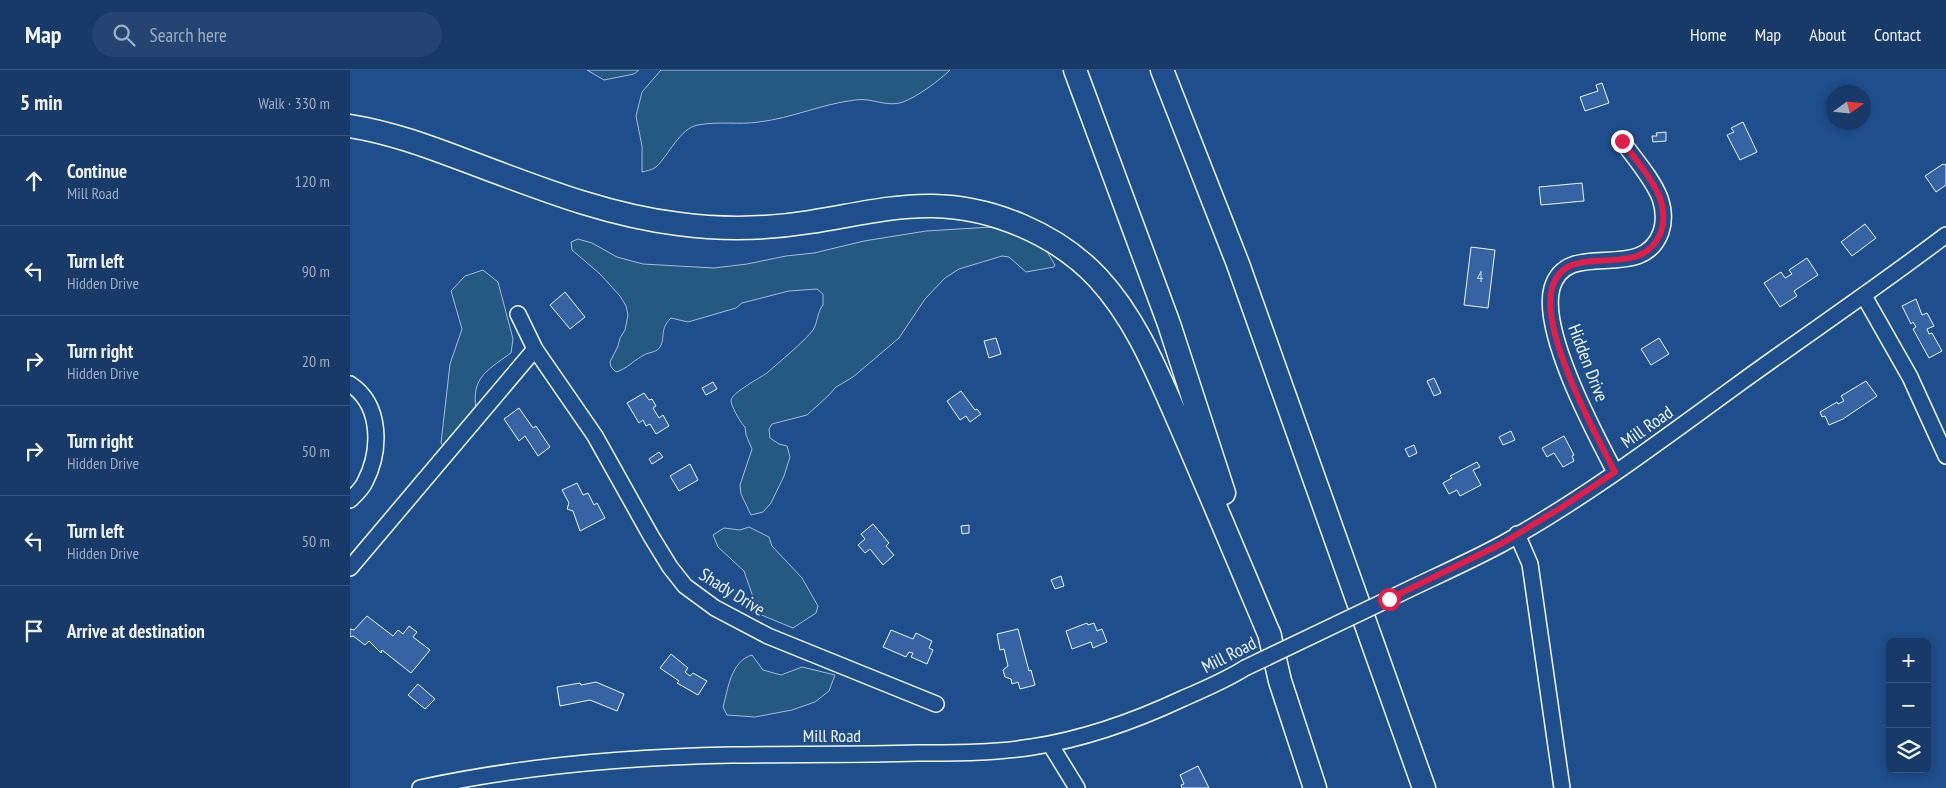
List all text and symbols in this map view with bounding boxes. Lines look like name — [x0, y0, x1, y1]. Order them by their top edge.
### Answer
search box — [92, 12, 442, 57]
text: Map — [25, 19, 62, 50]
icon: search — [110, 21, 138, 49]
text: Search here — [150, 23, 227, 47]
text: Home — [1690, 23, 1727, 46]
text: Map — [1755, 23, 1781, 46]
text: About — [1809, 23, 1846, 46]
text: Contact — [1874, 23, 1921, 46]
north arrow — [1826, 85, 1871, 130]
text: 5 min — [20, 89, 62, 116]
text: Walk · 330 m — [258, 93, 330, 113]
route end — [1611, 130, 1634, 153]
text: Continue — [67, 159, 127, 183]
icon: ahead — [20, 167, 48, 195]
text: 120 m — [295, 171, 330, 191]
text: Mill Road — [67, 183, 119, 203]
text: Turn left — [67, 249, 124, 273]
icon: left — [20, 257, 48, 285]
text: 90 m — [302, 261, 330, 281]
house number: 4 — [1477, 267, 1484, 286]
text: Hidden Drive — [67, 273, 139, 293]
street label: Hidden Drive — [1563, 321, 1614, 405]
text: Turn right — [67, 339, 133, 363]
icon: right — [20, 347, 48, 375]
text: 20 m — [302, 351, 330, 371]
text: Hidden Drive — [67, 363, 139, 383]
street label: Mill Road — [1616, 400, 1677, 453]
text: Turn right — [67, 429, 133, 453]
icon: right — [20, 437, 48, 465]
text: 50 m — [302, 441, 330, 461]
text: Hidden Drive — [67, 453, 139, 473]
text: Turn left — [67, 519, 124, 543]
icon: left — [20, 527, 48, 555]
text: 50 m — [302, 531, 330, 551]
text: Hidden Drive — [67, 543, 139, 563]
street label: Shady Drive — [695, 562, 769, 621]
route start — [1378, 588, 1401, 611]
icon: arrive — [20, 617, 48, 645]
text: Arrive at destination — [67, 619, 205, 643]
street label: Mill Road — [1198, 631, 1260, 678]
map controls — [1886, 638, 1931, 773]
button: + — [1886, 638, 1931, 683]
button: − — [1886, 683, 1931, 728]
street label: Mill Road — [803, 724, 861, 747]
button: layers — [1886, 728, 1931, 773]

